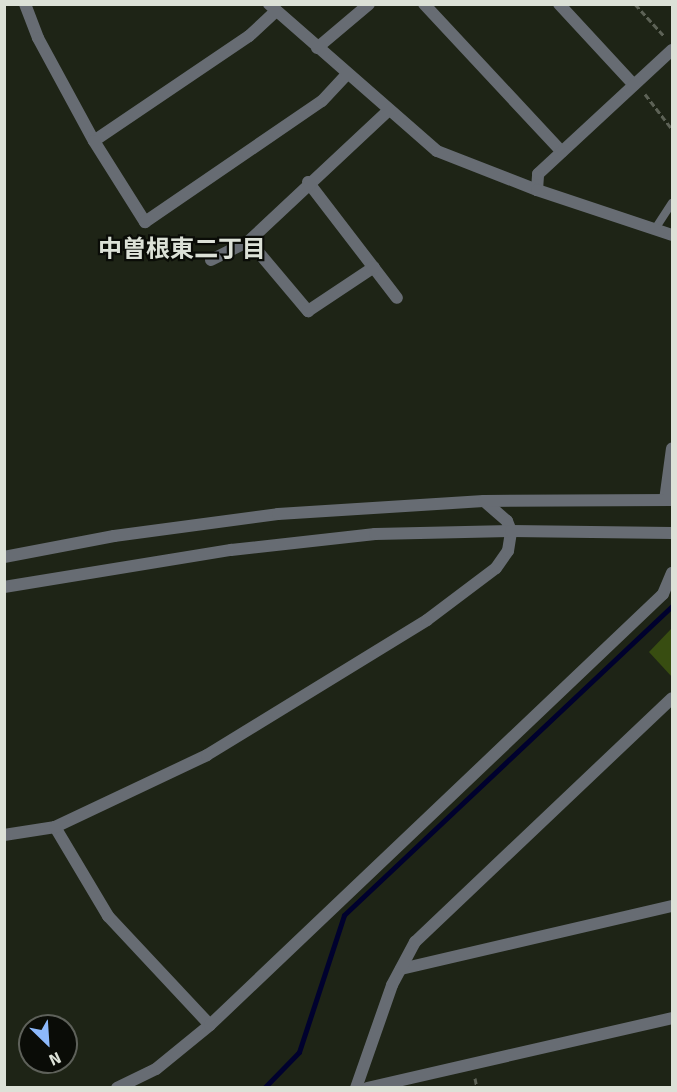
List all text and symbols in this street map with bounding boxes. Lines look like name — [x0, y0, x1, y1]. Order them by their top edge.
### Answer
district label: 中曽根東二丁目 — [98, 236, 266, 264]
north arrow — [18, 1014, 78, 1074]
text: N — [45, 1047, 64, 1070]

